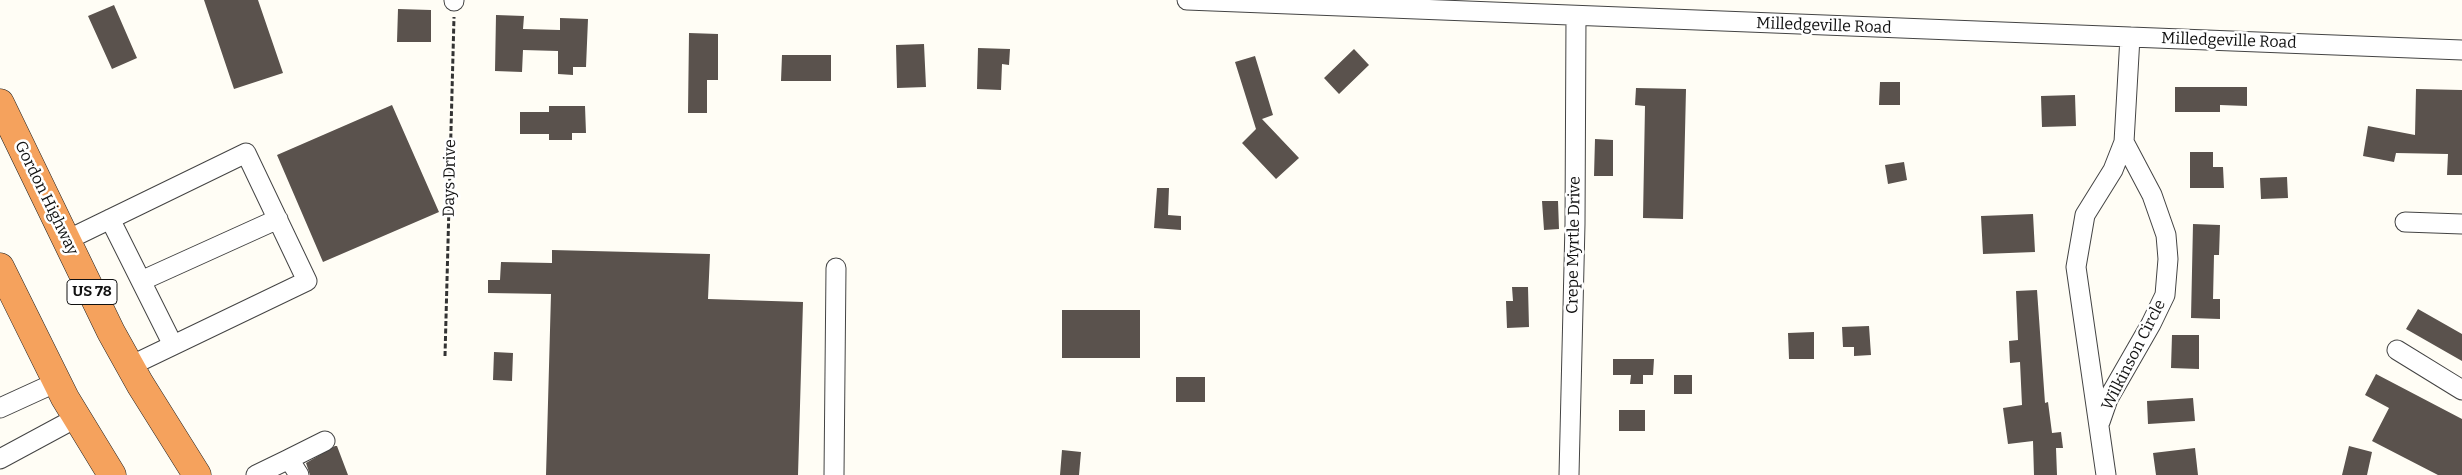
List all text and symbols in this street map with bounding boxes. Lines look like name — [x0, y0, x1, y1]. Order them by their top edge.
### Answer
street label: Milledgeville Road — [1756, 14, 1892, 38]
street label: Milledgeville Road — [2161, 29, 2297, 53]
street label: Gordon Highway — [10, 138, 82, 258]
street label: Days Drive — [440, 139, 460, 217]
street label: Crepe Myrtle Drive — [1563, 176, 1585, 314]
road number: US 78 — [67, 280, 117, 304]
street label: Wilkinson Circle — [2098, 297, 2170, 413]

